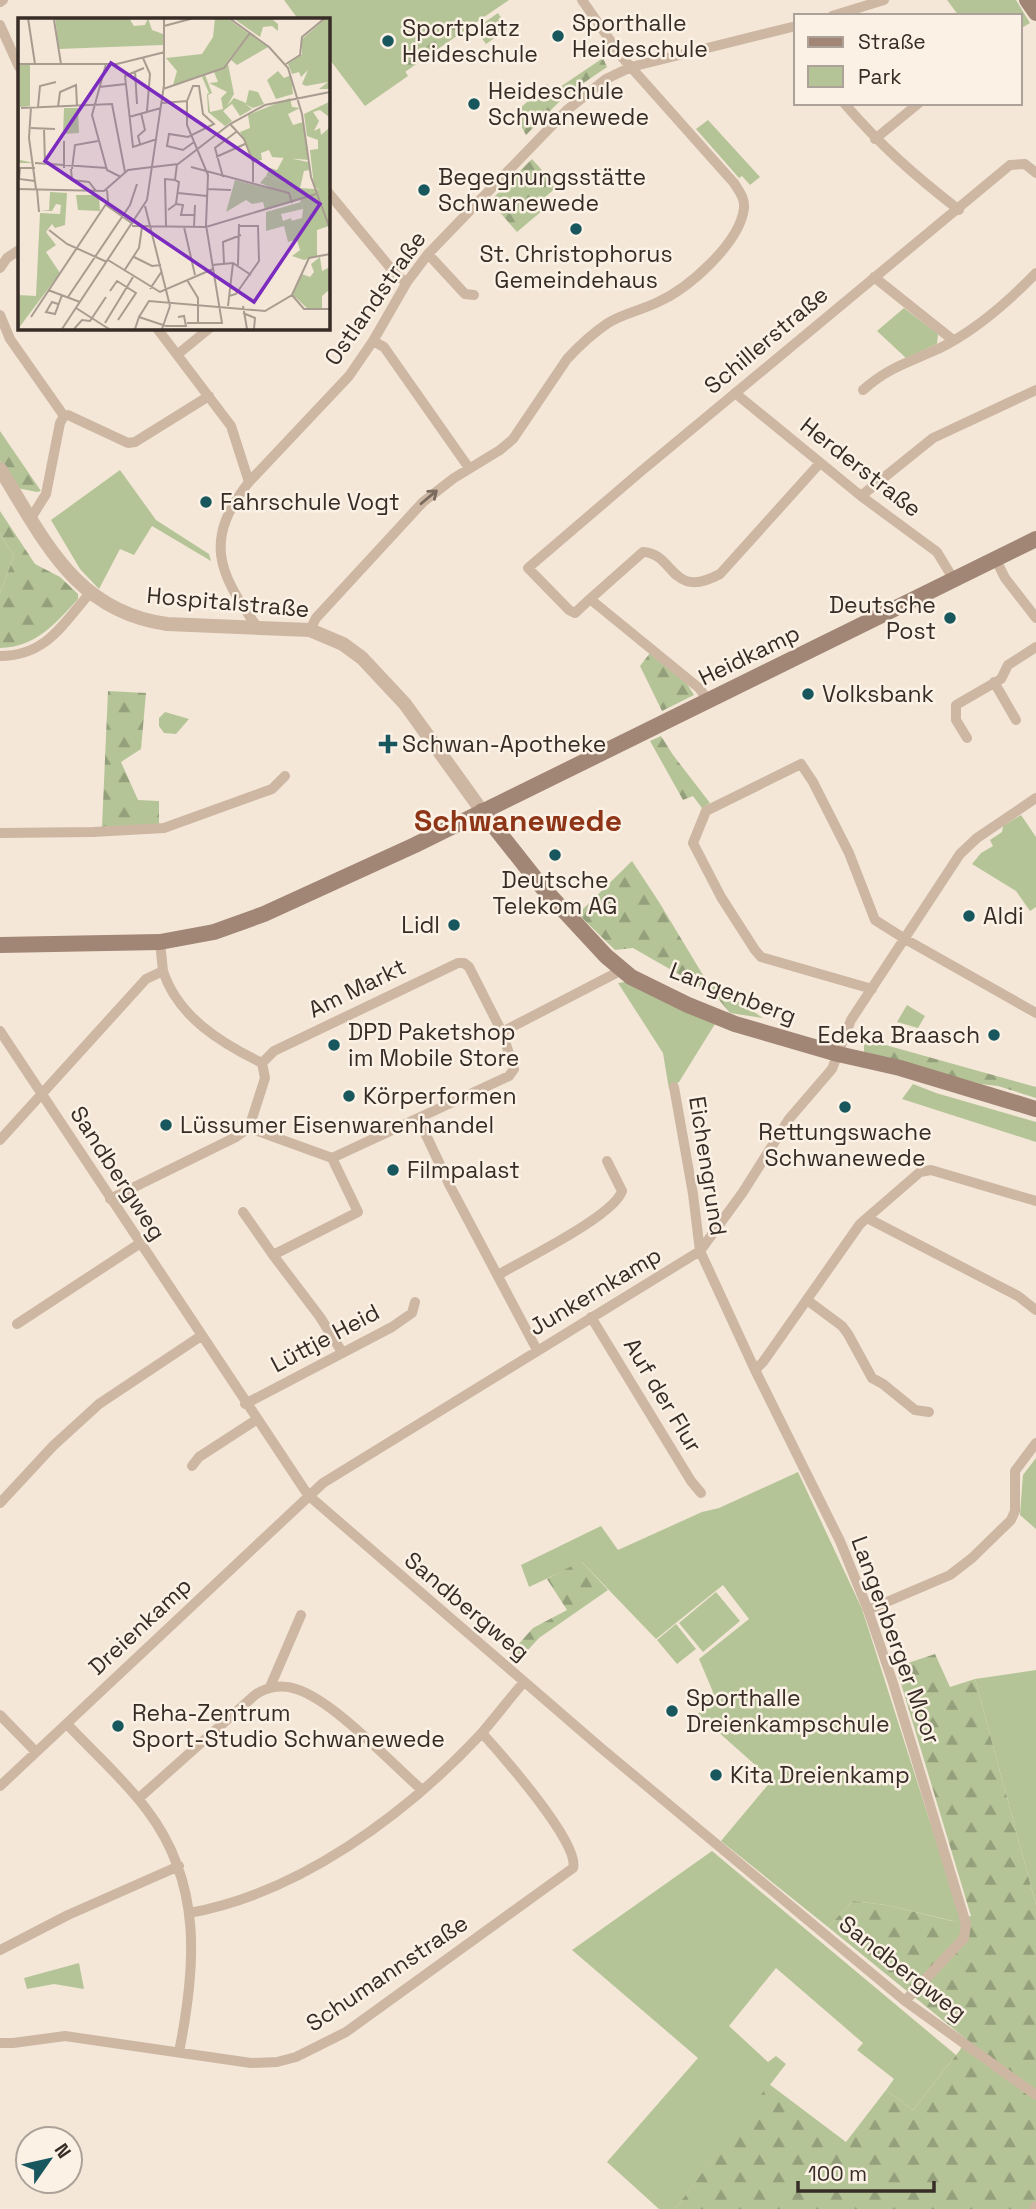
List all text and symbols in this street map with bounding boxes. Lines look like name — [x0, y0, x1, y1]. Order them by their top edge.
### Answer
place label: Sporthalle Heideschule — [572, 8, 708, 64]
place label: Sportplatz Heideschule — [402, 13, 538, 69]
legend — [794, 14, 1022, 105]
inset map — [18, 18, 329, 329]
marker: Sporthalle Heideschule — [550, 28, 566, 44]
text: Straße — [858, 28, 926, 55]
marker: Sportplatz Heideschule — [380, 33, 396, 49]
text: Park — [858, 63, 902, 90]
place label: Heideschule Schwanewede — [488, 76, 649, 132]
marker: Heideschule Schwanewede — [466, 96, 482, 112]
place label: Begegnungsstätte Schwanewede — [438, 162, 646, 218]
marker: Begegnungsstätte Schwanewede — [416, 182, 432, 198]
marker: St. Christophorus Gemeindehaus — [568, 221, 584, 237]
street label: Ostlandstraße — [318, 225, 432, 371]
place label: St. Christophorus Gemeindehaus — [479, 239, 673, 295]
street label: Schillerstraße — [698, 279, 834, 401]
street label: Herderstraße — [794, 410, 928, 524]
place label: Fahrschule Vogt — [220, 487, 400, 517]
one-way arrow — [420, 489, 438, 505]
marker: Fahrschule Vogt — [198, 494, 214, 510]
street label: Hospitalstraße — [145, 580, 311, 624]
place label: Deutsche Post — [829, 590, 936, 646]
marker: Deutsche Post — [942, 610, 958, 626]
street label: Heidkamp — [693, 618, 805, 692]
place label: Volksbank — [822, 679, 934, 709]
marker: Volksbank — [800, 686, 816, 702]
place label: Schwan-Apotheke — [402, 729, 606, 759]
marker: Schwan-Apotheke — [380, 736, 396, 752]
district label: Schwanewede — [414, 801, 622, 840]
marker: Deutsche Telekom AG — [547, 847, 563, 863]
place label: Deutsche Telekom AG — [493, 865, 617, 921]
place label: Aldi — [983, 901, 1024, 931]
marker: Aldi — [961, 908, 977, 924]
place label: Lidl — [401, 910, 440, 940]
marker: Lidl — [446, 917, 462, 933]
street label: Am Markt — [303, 952, 411, 1024]
street label: Langenberg — [665, 955, 801, 1031]
place label: DPD Paketshop im Mobile Store — [348, 1017, 519, 1073]
place label: Edeka Braasch — [818, 1020, 980, 1050]
marker: Edeka Braasch — [986, 1027, 1002, 1043]
marker: DPD Paketshop im Mobile Store — [326, 1037, 342, 1053]
place label: Körperformen — [363, 1081, 517, 1111]
marker: Körperformen — [341, 1088, 357, 1104]
street label: Eichengrund — [682, 1094, 734, 1238]
marker: Rettungswache Schwanewede — [837, 1099, 853, 1115]
street label: Sandbergweg — [63, 1100, 173, 1246]
place label: Lüssumer Eisenwarenhandel — [180, 1110, 494, 1140]
marker: Lüssumer Eisenwarenhandel — [158, 1117, 174, 1133]
place label: Rettungswache Schwanewede — [758, 1117, 932, 1173]
place label: Filmpalast — [407, 1155, 520, 1185]
marker: Filmpalast — [385, 1162, 401, 1178]
street label: Junkernkamp — [523, 1240, 667, 1342]
street label: Lüttje Heid — [265, 1297, 385, 1379]
street label: Auf der Flur — [617, 1332, 709, 1458]
street label: Langenberger Moor — [844, 1532, 948, 1748]
street label: Sandbergweg — [398, 1545, 536, 1667]
street label: Dreienkamp — [82, 1571, 198, 1681]
place label: Sporthalle Dreienkampschule — [686, 1683, 890, 1739]
place label: Reha-Zentrum Sport-Studio Schwanewede — [132, 1698, 445, 1754]
marker: Sporthalle Dreienkampschule — [664, 1703, 680, 1719]
marker: Reha-Zentrum Sport-Studio Schwanewede — [110, 1718, 126, 1734]
place label: Kita Dreienkamp — [730, 1760, 910, 1790]
marker: Kita Dreienkamp — [708, 1767, 724, 1783]
street label: Schumannstraße — [300, 1908, 474, 2038]
street label: Sandbergweg — [833, 1909, 973, 2027]
north arrow — [14, 2125, 84, 2195]
text: N — [49, 2139, 77, 2163]
scale bar — [798, 2150, 934, 2194]
text: 100 m — [808, 2160, 867, 2187]

